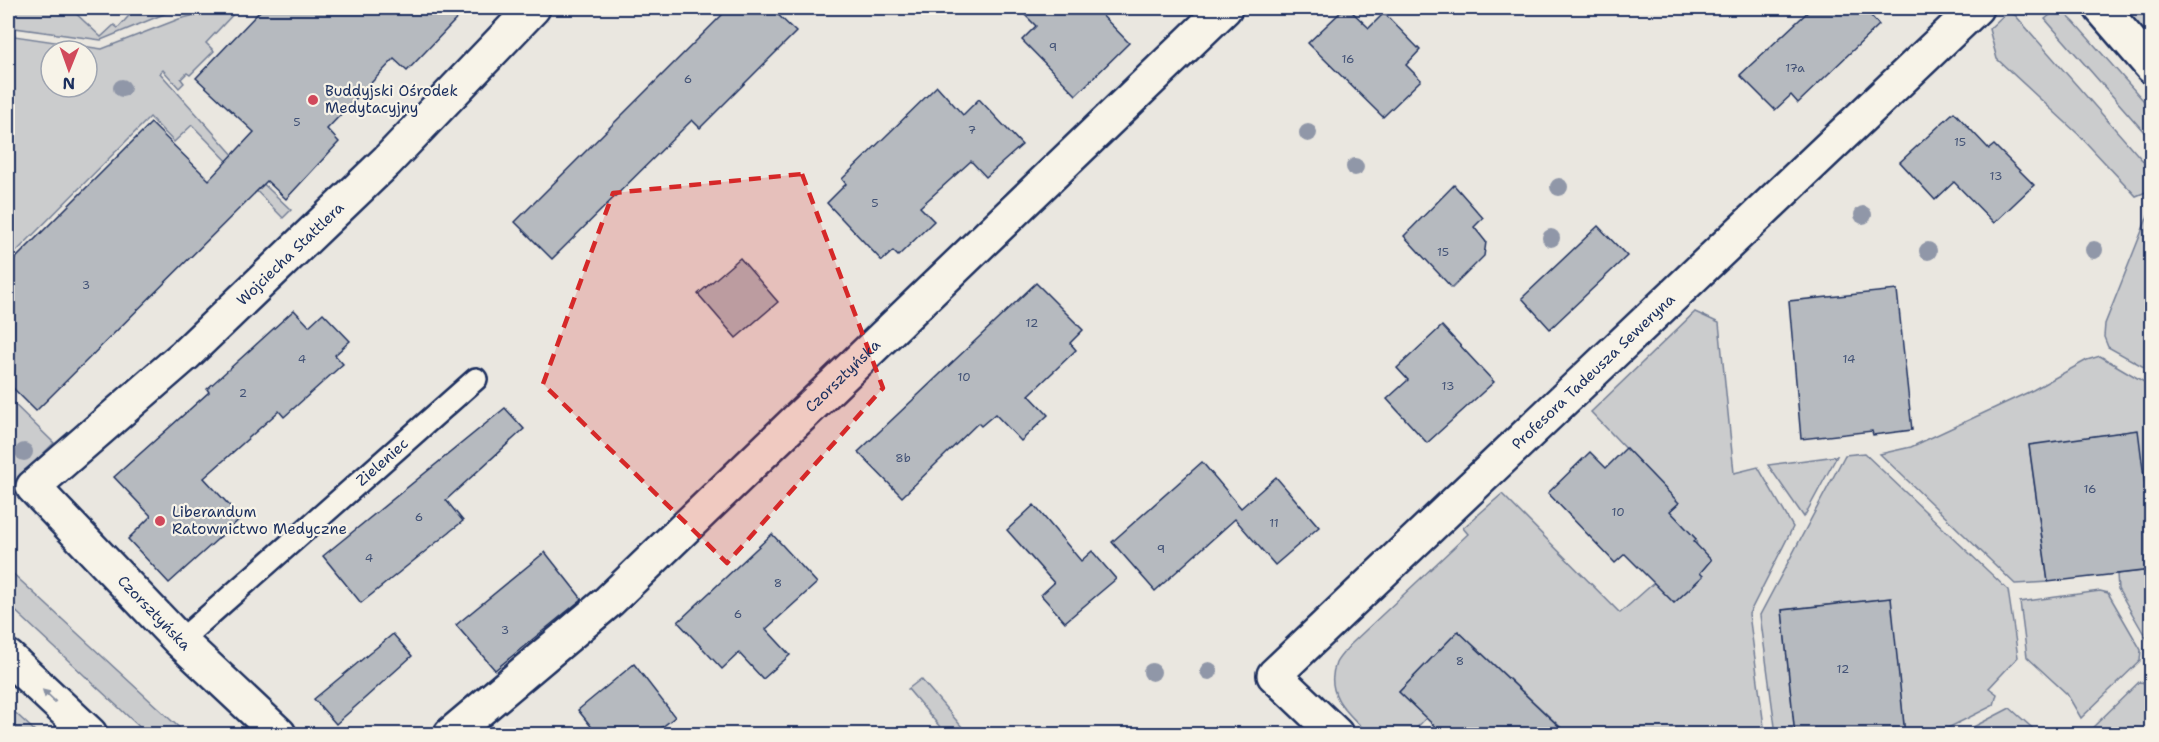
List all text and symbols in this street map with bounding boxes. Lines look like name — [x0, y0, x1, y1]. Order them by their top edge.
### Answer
north arrow — [39, 39, 99, 99]
house number: 9 — [1049, 39, 1057, 55]
house number: 16 — [1341, 51, 1355, 67]
house number: 17a — [1785, 60, 1805, 76]
house number: 6 — [684, 71, 692, 87]
text: N — [62, 73, 75, 94]
place label: Buddyjski Ośrodek Medytacyjny — [325, 81, 458, 118]
marker: Buddyjski Ośrodek Medytacyjny — [306, 93, 320, 107]
house number: 5 — [293, 114, 301, 130]
house number: 7 — [968, 122, 976, 138]
house number: 15 — [1954, 134, 1966, 150]
house number: 13 — [1990, 168, 2002, 184]
house number: 5 — [871, 195, 879, 211]
street label: Wojciecha Stattlera — [232, 197, 349, 310]
house number: 15 — [1437, 244, 1449, 260]
house number: 3 — [82, 277, 90, 293]
street label: Profesora Tadeusza Seweryna — [1507, 289, 1680, 454]
house number: 12 — [1026, 315, 1038, 331]
street label: Czorsztyńska — [801, 335, 885, 417]
house number: 4 — [298, 351, 306, 367]
house number: 14 — [1843, 351, 1855, 367]
house number: 10 — [957, 369, 971, 385]
house number: 13 — [1442, 378, 1454, 394]
house number: 2 — [239, 385, 247, 401]
street label: Zieleniec — [352, 434, 412, 490]
house number: 8b — [895, 450, 911, 466]
house number: 16 — [2083, 481, 2097, 497]
place label: Liberandum Ratownictwo Medyczne — [172, 502, 347, 539]
house number: 10 — [1611, 504, 1625, 520]
house number: 6 — [415, 509, 423, 525]
marker: Liberandum Ratownictwo Medyczne — [153, 514, 167, 528]
house number: 11 — [1269, 515, 1279, 531]
house number: 9 — [1157, 541, 1165, 557]
house number: 4 — [365, 550, 373, 566]
street label: Czorsztyńska — [113, 571, 195, 655]
house number: 8 — [774, 575, 782, 591]
house number: 6 — [734, 606, 742, 622]
house number: 3 — [501, 622, 509, 638]
house number: 8 — [1456, 653, 1464, 669]
house number: 12 — [1837, 661, 1849, 677]
one-way arrow — [42, 689, 56, 703]

